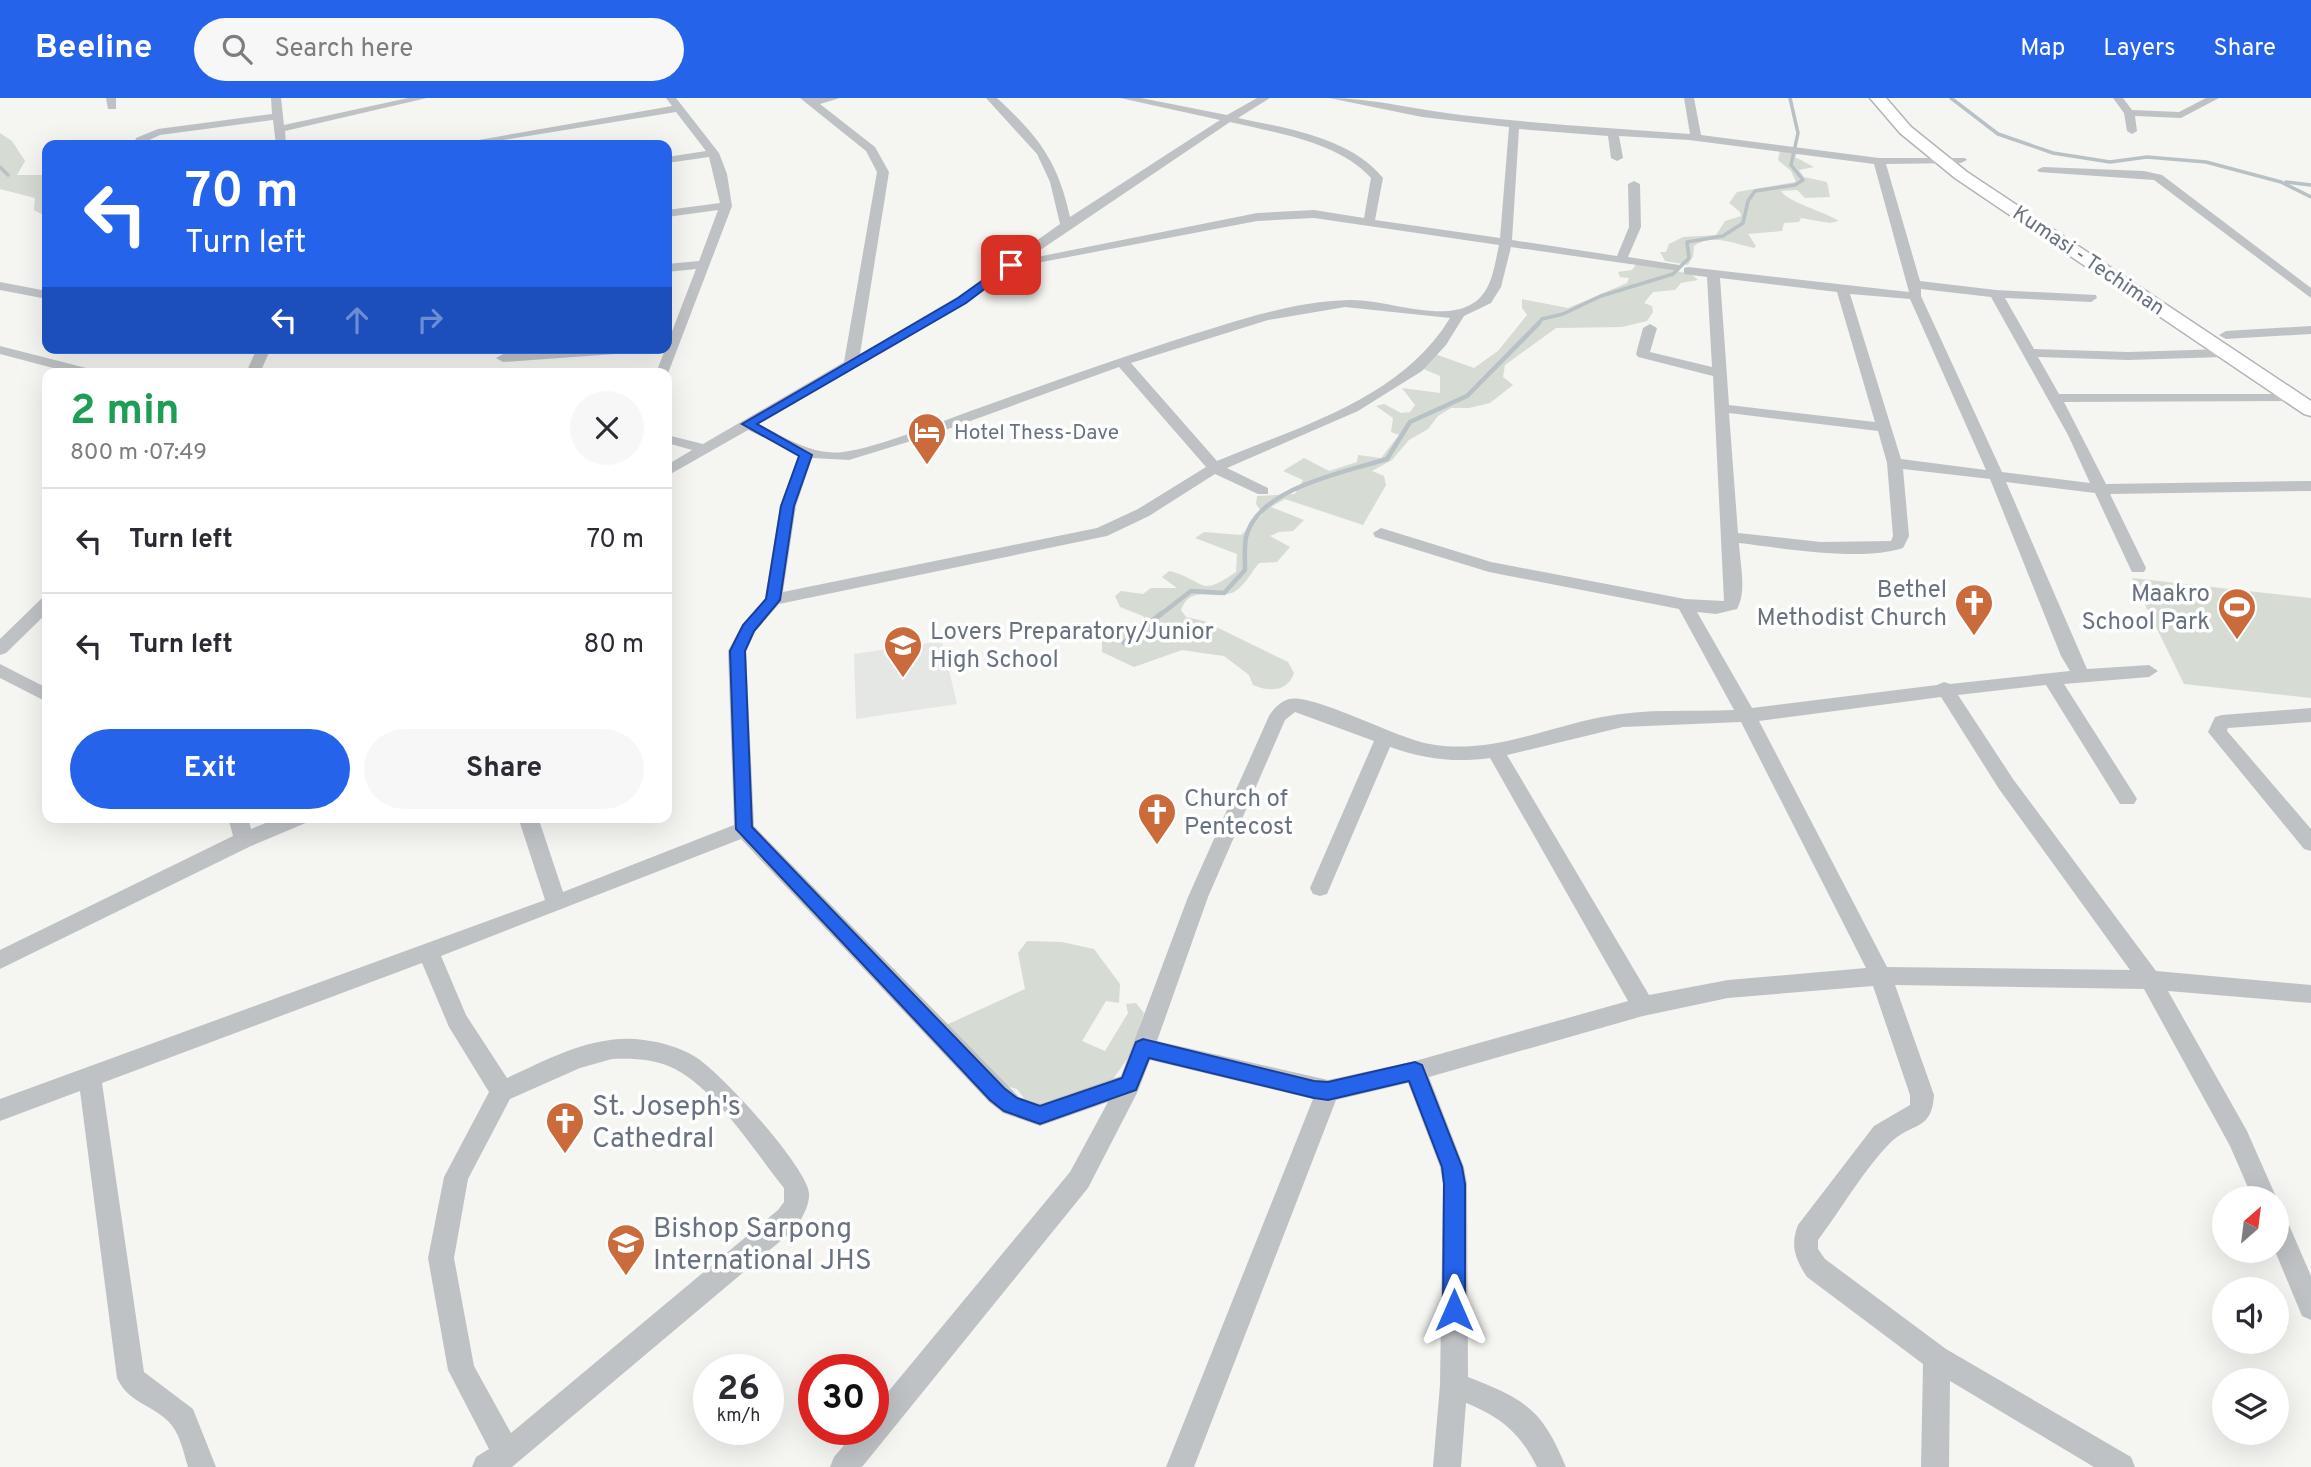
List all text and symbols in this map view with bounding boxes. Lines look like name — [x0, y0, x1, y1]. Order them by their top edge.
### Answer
search box — [194, 18, 684, 81]
text: Beeline — [35, 28, 152, 70]
icon: search — [218, 30, 256, 68]
text: Search here — [274, 33, 413, 66]
text: Map — [2020, 34, 2065, 64]
text: Layers — [2103, 34, 2175, 64]
text: Share — [2213, 34, 2276, 64]
text: 70 m — [185, 163, 299, 225]
icon: left — [70, 168, 161, 259]
street label: Kumasi - Techiman — [2007, 200, 2169, 322]
text: Turn left — [185, 224, 306, 264]
pin — [981, 235, 1041, 295]
icon: arrive — [992, 246, 1030, 284]
icon: left — [265, 301, 303, 339]
icon: ahead — [338, 301, 376, 339]
icon: right — [411, 301, 449, 339]
text: 2 min — [70, 386, 180, 439]
button: close — [570, 391, 644, 465]
hotel icon: Hotel Thess-Dave — [906, 411, 948, 466]
place label: Hotel Thess-Dave — [954, 420, 1119, 447]
text: 800 m · 07:49 — [70, 439, 207, 468]
icon: left — [70, 522, 108, 560]
text: Turn left — [129, 524, 233, 557]
text: 70 m — [586, 524, 644, 557]
place label: Bethel Methodist Church — [1756, 576, 1947, 634]
place label: Maakro School Park — [2082, 580, 2210, 638]
church icon: Bethel Methodist Church — [1953, 582, 1995, 637]
sports icon: Maakro School Park — [2216, 586, 2258, 641]
place label: Lovers Preparatory/Junior High School — [930, 618, 1214, 676]
school or university icon: Lovers Preparatory/Junior High School — [882, 624, 924, 679]
icon: left — [70, 627, 108, 665]
text: Turn left — [129, 629, 233, 662]
text: 80 m — [584, 629, 644, 662]
button: Exit — [70, 729, 350, 809]
button: Share — [364, 729, 644, 809]
place label: Church of Pentecost — [1184, 785, 1293, 843]
church icon: Church of Pentecost — [1136, 791, 1178, 846]
place label: St. Joseph's Cathedral — [592, 1090, 741, 1158]
church icon: St. Joseph's Cathedral — [544, 1100, 586, 1155]
north arrow — [2212, 1186, 2289, 1264]
map controls — [2212, 1186, 2289, 1445]
place label: Bishop Sarpong International JHS — [653, 1212, 872, 1280]
school or university icon: Bishop Sarpong International JHS — [605, 1222, 647, 1277]
position arrow — [1417, 1273, 1491, 1347]
button: sound — [2212, 1277, 2289, 1354]
speed limit sign: 30 — [798, 1354, 889, 1445]
text: 26 — [717, 1368, 760, 1412]
button: layers — [2212, 1368, 2289, 1445]
text: km/h — [717, 1405, 760, 1428]

